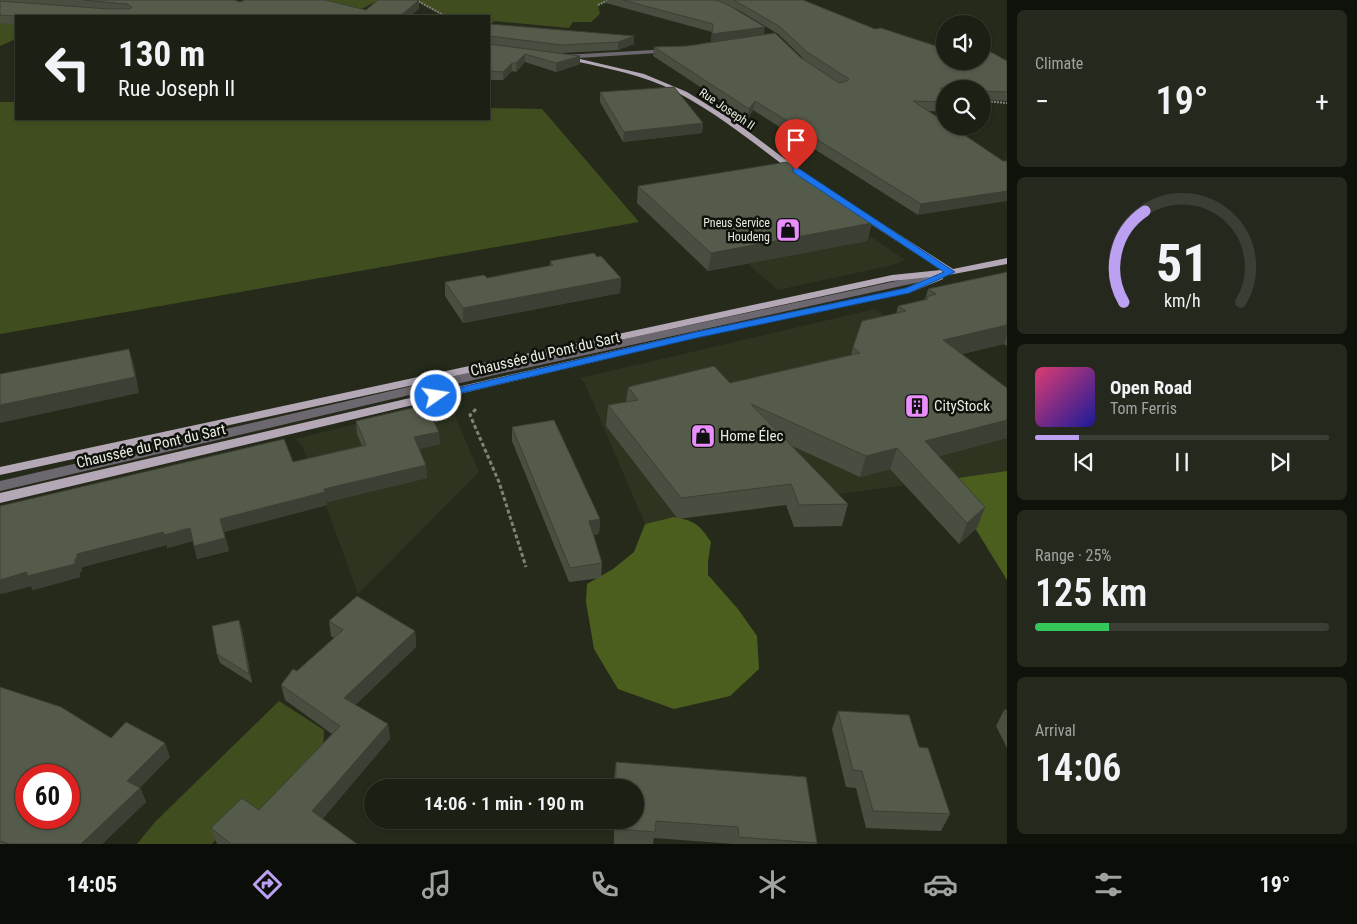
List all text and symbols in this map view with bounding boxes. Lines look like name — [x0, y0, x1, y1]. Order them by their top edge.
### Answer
map controls — [936, 15, 991, 135]
button: sound — [936, 15, 991, 70]
text: 130 m — [118, 34, 205, 75]
icon: left — [35, 35, 100, 100]
text: Climate — [1035, 54, 1083, 73]
text: Rue Joseph II — [118, 76, 235, 101]
text: 19° — [1156, 79, 1208, 123]
button: search — [936, 80, 991, 135]
street label: Rue Joseph II — [697, 85, 757, 133]
text: − — [1035, 85, 1049, 118]
text: + — [1315, 85, 1329, 118]
pin — [775, 119, 817, 170]
icon: arrive — [782, 126, 810, 154]
place label: Pneus Service Houdeng — [703, 216, 770, 244]
shop icon: Pneus Service Houdeng — [775, 217, 801, 243]
text: 51 — [1156, 233, 1208, 294]
text: km/h — [1164, 290, 1200, 311]
street label: Chaussée du Pont du Sart — [468, 328, 622, 380]
position arrow — [409, 369, 461, 421]
text: Open Road — [1110, 376, 1192, 399]
building icon: CityStock — [904, 393, 930, 419]
place label: CityStock — [934, 397, 990, 415]
text: Tom Ferris — [1110, 399, 1177, 418]
street label: Chaussée du Pont du Sart — [74, 420, 228, 472]
shop icon: Home Élec — [690, 423, 716, 449]
place label: Home Élec — [720, 427, 784, 445]
icon: previous — [1070, 448, 1098, 476]
icon: pause — [1168, 448, 1196, 476]
icon: next — [1266, 448, 1294, 476]
text: Range · 25% — [1035, 546, 1111, 565]
text: 125 km — [1035, 571, 1147, 615]
text: Arrival — [1035, 721, 1076, 740]
text: 14:06 — [1035, 746, 1121, 790]
speed limit sign: 60 — [15, 764, 80, 829]
text: 14:06 · 1 min · 190 m — [424, 792, 584, 815]
icon: directions — [250, 867, 285, 902]
icon: music — [419, 867, 454, 902]
icon: phone — [587, 867, 622, 902]
icon: climate — [755, 867, 790, 902]
icon: car — [923, 867, 958, 902]
icon: filters — [1091, 867, 1126, 902]
text: 14:05 — [67, 872, 117, 897]
text: 19° — [1260, 872, 1290, 897]

